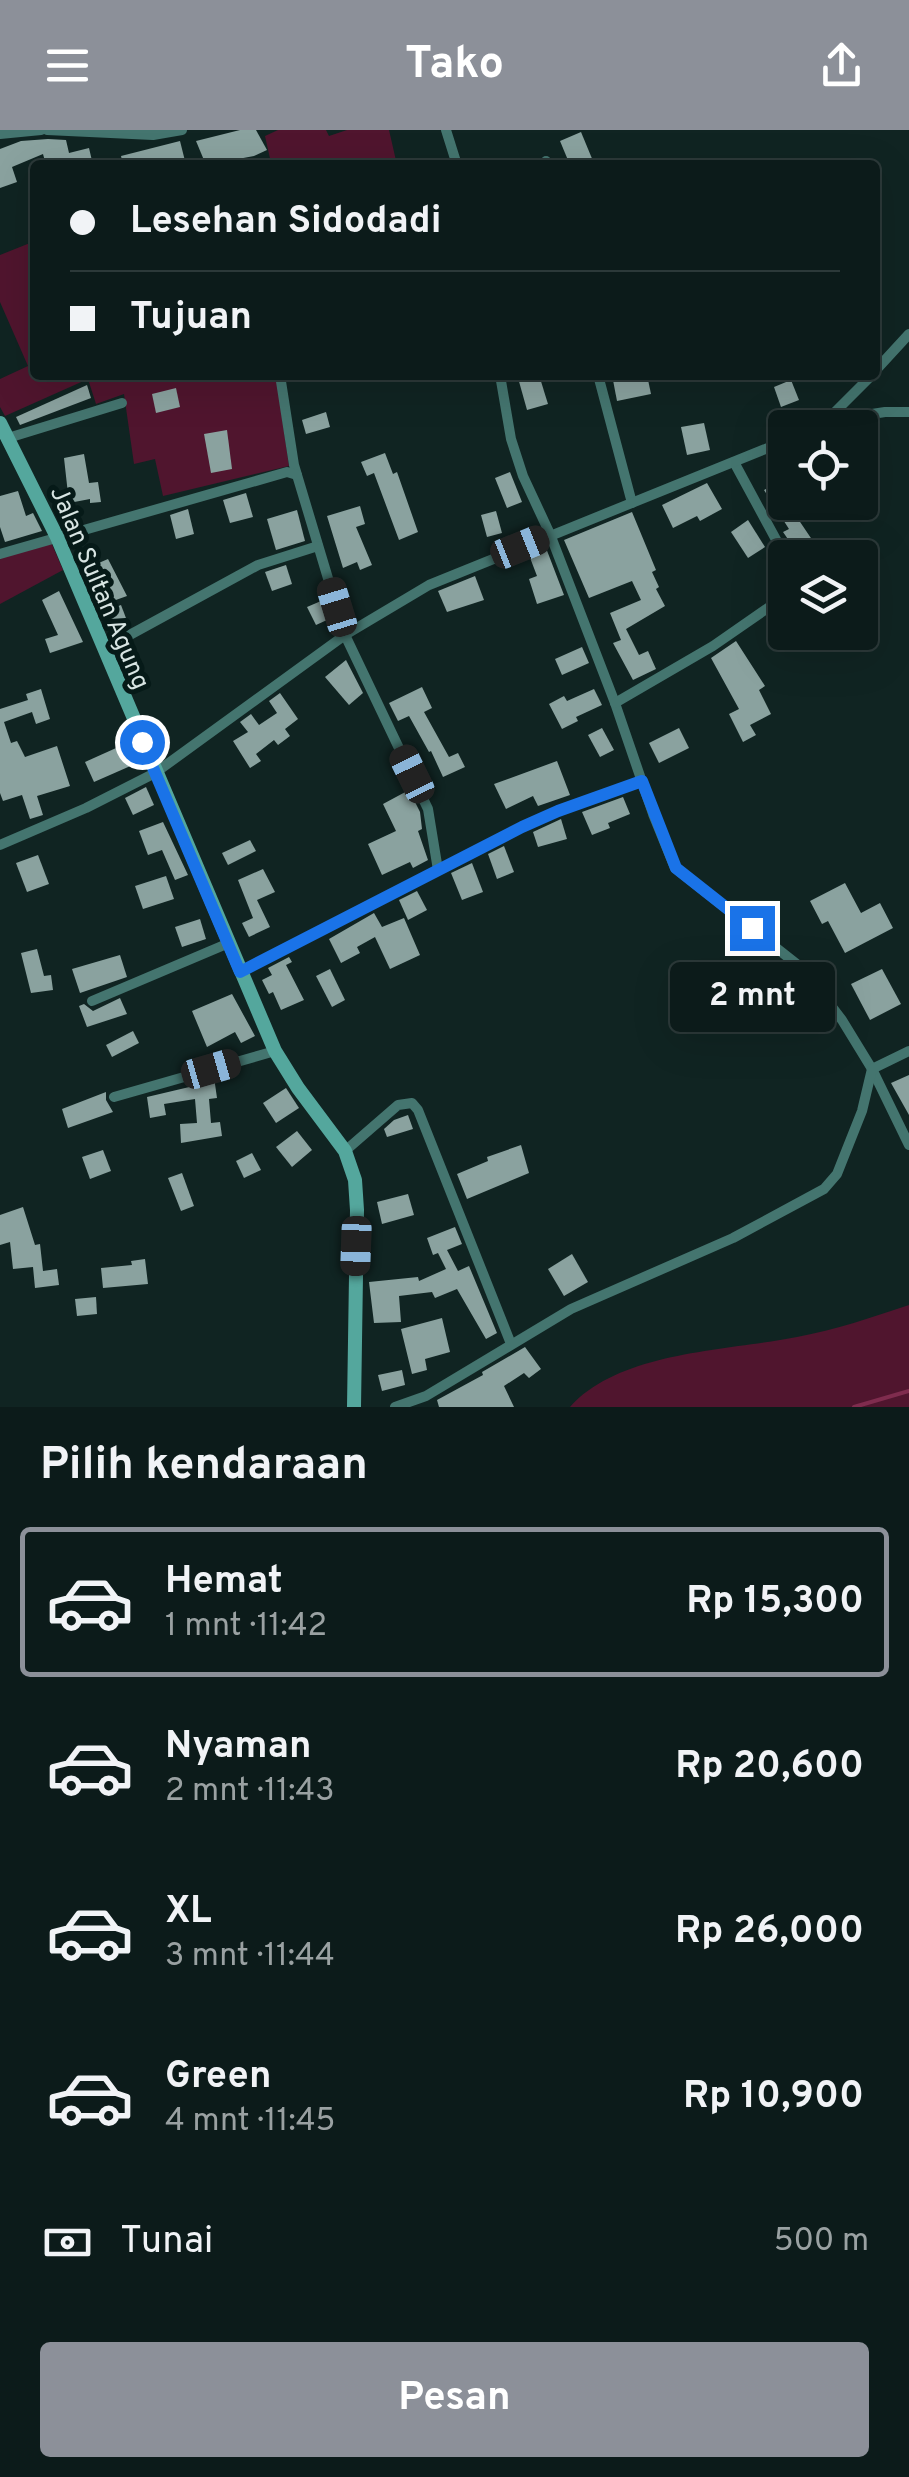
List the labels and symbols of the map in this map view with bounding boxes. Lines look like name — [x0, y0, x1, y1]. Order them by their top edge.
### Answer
street label: Jalan Sultan Agung — [41, 482, 155, 695]
car — [487, 522, 553, 572]
car — [314, 574, 360, 640]
route start — [120, 720, 165, 765]
car — [385, 740, 439, 808]
route end — [730, 906, 775, 951]
callout: 2 mnt — [670, 963, 834, 1033]
car — [178, 1046, 244, 1092]
car — [340, 1215, 372, 1277]

